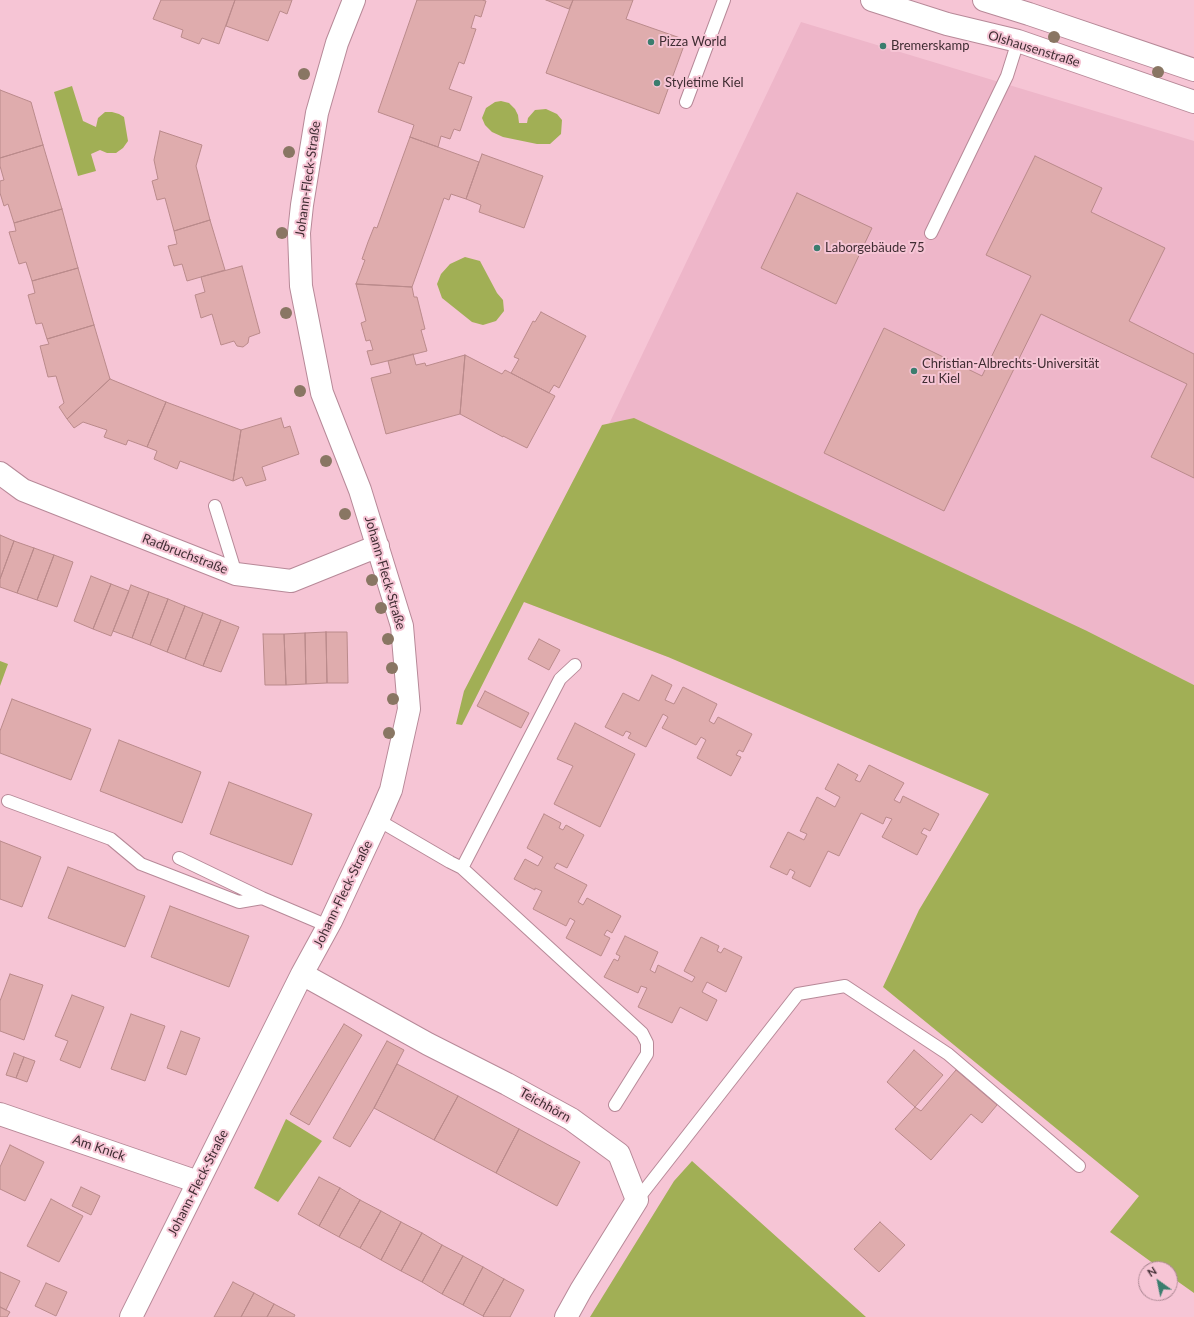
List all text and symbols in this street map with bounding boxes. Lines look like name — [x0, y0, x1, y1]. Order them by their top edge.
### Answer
street label: Olshausenstraße — [986, 28, 1082, 70]
place label: Pizza World — [659, 34, 727, 50]
marker: Pizza World — [646, 37, 656, 47]
place label: Bremerskamp — [891, 38, 970, 54]
marker: Bremerskamp — [878, 41, 888, 51]
place label: Styletime Kiel — [665, 75, 744, 91]
marker: Styletime Kiel — [652, 78, 662, 88]
street label: Johann-Fleck-Straße — [292, 120, 324, 238]
place label: Laborgebäude 75 — [825, 240, 924, 256]
marker: Laborgebäude 75 — [812, 243, 822, 253]
place label: Christian-Albrechts-Universität zu Kiel — [922, 356, 1099, 387]
marker: Christian-Albrechts-Universität zu Kiel — [909, 366, 919, 376]
street label: Johann-Fleck-Straße — [361, 515, 409, 631]
street label: Radbruchstraße — [140, 531, 230, 577]
street label: Johann-Fleck-Straße — [310, 838, 376, 950]
street label: Teichhörn — [517, 1085, 573, 1125]
street label: Johann-Fleck-Straße — [164, 1127, 232, 1239]
street label: Am Knick — [71, 1132, 127, 1164]
north arrow — [1138, 1261, 1178, 1301]
text: N — [1145, 1264, 1159, 1279]

